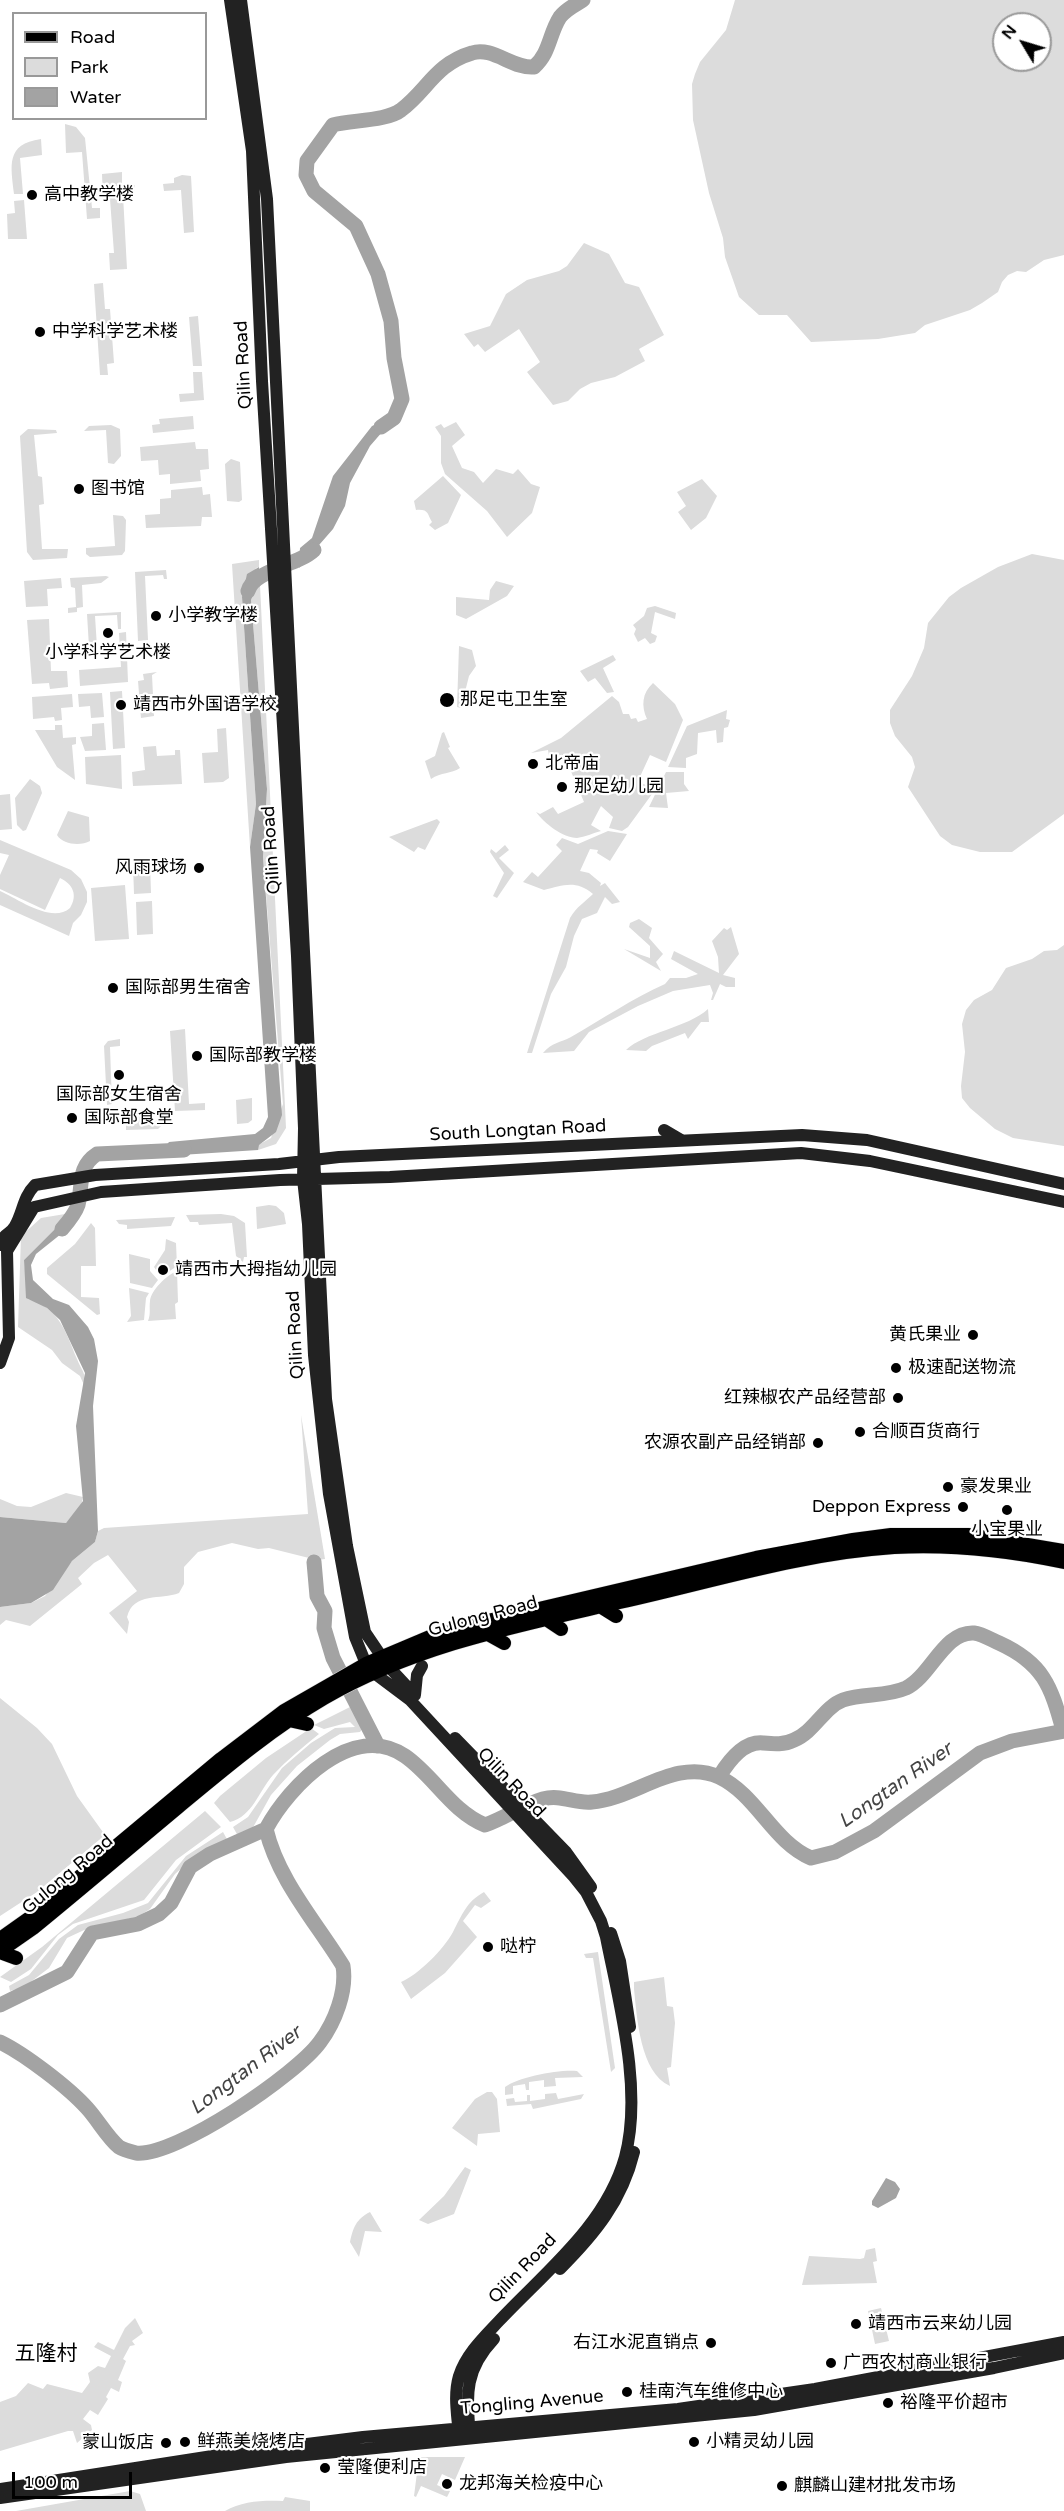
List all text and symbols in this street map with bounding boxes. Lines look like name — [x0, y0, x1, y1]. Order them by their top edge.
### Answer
legend — [12, 12, 207, 120]
north arrow — [992, 12, 1052, 72]
text: N — [998, 21, 1021, 43]
text: Road — [70, 26, 115, 48]
text: Park — [70, 56, 108, 78]
text: Water — [70, 86, 121, 108]
place label: 高中教学楼 — [44, 184, 134, 206]
marker: 高中教学楼 — [25, 188, 39, 202]
street label: Qilin Road — [231, 320, 257, 410]
place label: 中学科学艺术楼 — [52, 321, 178, 343]
marker: 中学科学艺术楼 — [33, 325, 47, 339]
place label: 图书馆 — [91, 478, 145, 500]
marker: 图书馆 — [72, 482, 86, 496]
place label: 小学教学楼 — [168, 605, 258, 627]
marker: 小学教学楼 — [149, 609, 163, 623]
marker: 小学科学艺术楼 — [101, 626, 115, 640]
place label: 小学科学艺术楼 — [45, 642, 171, 664]
place label: 那足屯卫生室 — [460, 689, 568, 711]
marker: 那足屯卫生室 — [438, 691, 456, 709]
place label: 靖西市外国语学校 — [133, 694, 277, 716]
marker: 靖西市外国语学校 — [114, 698, 128, 712]
place label: 北帝庙 — [545, 753, 599, 775]
marker: 北帝庙 — [526, 757, 540, 771]
place label: 那足幼儿园 — [574, 776, 664, 798]
marker: 那足幼儿园 — [555, 780, 569, 794]
street label: Qilin Road — [258, 805, 286, 895]
place label: 风雨球场 — [115, 857, 187, 879]
marker: 风雨球场 — [192, 861, 206, 875]
place label: 国际部男生宿舍 — [125, 977, 251, 999]
marker: 国际部男生宿舍 — [106, 981, 120, 995]
place label: 国际部教学楼 — [209, 1045, 317, 1067]
marker: 国际部教学楼 — [190, 1049, 204, 1063]
marker: 国际部女生宿舍 — [112, 1068, 126, 1082]
place label: 国际部女生宿舍 — [56, 1084, 182, 1106]
place label: 国际部食堂 — [84, 1107, 174, 1129]
marker: 国际部食堂 — [65, 1111, 79, 1125]
street label: South Longtan Road — [429, 1116, 607, 1146]
place label: 靖西市大拇指幼儿园 — [175, 1259, 337, 1281]
marker: 靖西市大拇指幼儿园 — [156, 1263, 170, 1277]
street label: Qilin Road — [283, 1290, 309, 1380]
place label: 黄氏果业 — [889, 1324, 961, 1346]
marker: 黄氏果业 — [966, 1328, 980, 1342]
place label: 极速配送物流 — [908, 1357, 1016, 1379]
marker: 极速配送物流 — [889, 1361, 903, 1375]
place label: 红辣椒农产品经营部 — [724, 1387, 886, 1409]
marker: 红辣椒农产品经营部 — [891, 1391, 905, 1405]
place label: 合顺百货商行 — [872, 1421, 980, 1443]
marker: 合顺百货商行 — [853, 1425, 867, 1439]
place label: 农源农副产品经销部 — [644, 1432, 806, 1454]
marker: 农源农副产品经销部 — [811, 1436, 825, 1450]
place label: 豪发果业 — [960, 1476, 1032, 1498]
marker: 豪发果业 — [941, 1480, 955, 1494]
place label: Deppon Express — [812, 1496, 951, 1518]
marker: Deppon Express — [956, 1500, 970, 1514]
marker: 小宝果业 — [1000, 1503, 1014, 1517]
place label: 小宝果业 — [971, 1519, 1043, 1541]
street label: Gulong Road — [426, 1592, 540, 1642]
water label: Longtan River — [834, 1738, 958, 1834]
street label: Qilin Road — [472, 1744, 550, 1822]
street label: Gulong Road — [18, 1831, 118, 1919]
place label: 哒柠 — [500, 1936, 536, 1958]
marker: 哒柠 — [481, 1940, 495, 1954]
water label: Longtan River — [186, 2021, 306, 2121]
street label: Qilin Road — [484, 2230, 562, 2308]
place label: 靖西市云来幼儿园 — [868, 2313, 1012, 2335]
marker: 靖西市云来幼儿园 — [849, 2317, 863, 2331]
place label: 右江水泥直销点 — [573, 2332, 699, 2354]
marker: 右江水泥直销点 — [704, 2336, 718, 2350]
district label: 五隆村 — [15, 2341, 77, 2367]
place label: 广西农村商业银行 — [843, 2352, 987, 2374]
marker: 广西农村商业银行 — [824, 2356, 838, 2370]
place label: 桂南汽车维修中心 — [639, 2381, 783, 2403]
marker: 桂南汽车维修中心 — [620, 2385, 634, 2399]
street label: Tongling Avenue — [460, 2386, 604, 2420]
place label: 裕隆平价超市 — [900, 2392, 1008, 2414]
marker: 裕隆平价超市 — [881, 2396, 895, 2410]
place label: 鲜燕美烧烤店 — [197, 2431, 305, 2453]
place label: 小精灵幼儿园 — [706, 2431, 814, 2453]
place label: 蒙山饭店 — [82, 2432, 154, 2454]
marker: 鲜燕美烧烤店 — [178, 2435, 192, 2449]
marker: 小精灵幼儿园 — [687, 2435, 701, 2449]
marker: 蒙山饭店 — [159, 2436, 173, 2450]
place label: 莹隆便利店 — [337, 2457, 427, 2479]
scale bar — [15, 2460, 135, 2498]
marker: 莹隆便利店 — [318, 2461, 332, 2475]
text: 100 m — [23, 2471, 78, 2493]
place label: 龙邦海关检疫中心 — [459, 2473, 603, 2495]
place label: 麒麟山建材批发市场 — [794, 2475, 956, 2497]
marker: 龙邦海关检疫中心 — [440, 2477, 454, 2491]
marker: 麒麟山建材批发市场 — [775, 2479, 789, 2493]

